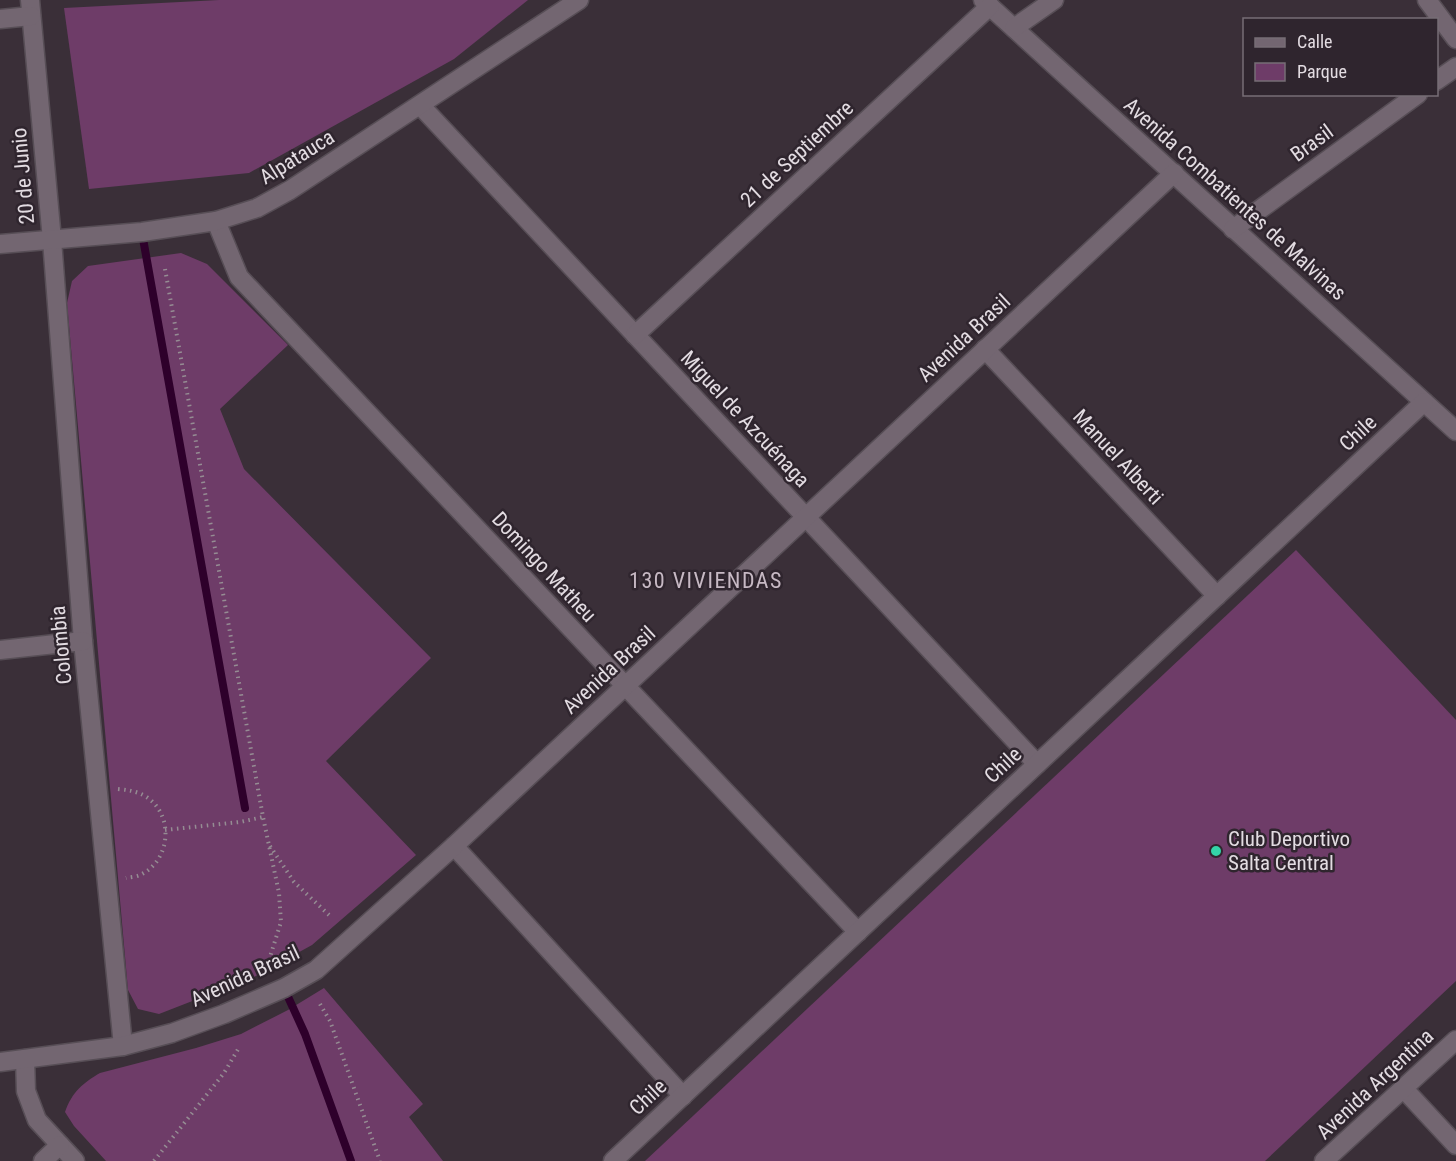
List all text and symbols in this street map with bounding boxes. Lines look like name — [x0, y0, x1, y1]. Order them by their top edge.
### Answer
legend — [1243, 18, 1438, 96]
text: Calle — [1297, 31, 1333, 52]
text: Parque — [1297, 61, 1347, 82]
street label: Avenida Combatientes de Malvinas — [1119, 93, 1351, 305]
street label: 21 de Septiembre — [736, 96, 858, 212]
street label: Brasil — [1286, 120, 1338, 166]
street label: Alpatauca — [255, 125, 339, 189]
street label: 20 de Junio — [7, 127, 39, 225]
street label: Avenida Brasil — [913, 289, 1015, 387]
street label: Miguel de Azcuénaga — [676, 346, 814, 492]
street label: Manuel Alberti — [1068, 405, 1168, 509]
street label: Chile — [1335, 410, 1381, 456]
street label: Domingo Matheu — [487, 507, 601, 627]
district label: 130 VIVIENDAS — [629, 568, 783, 593]
street label: Colombia — [46, 605, 76, 685]
street label: Avenida Brasil — [558, 621, 660, 719]
street label: Chile — [980, 742, 1026, 788]
place label: Club Deportivo Salta Central — [1228, 827, 1350, 875]
marker: Club Deportivo Salta Central — [1209, 844, 1223, 858]
street label: Avenida Brasil — [187, 940, 303, 1012]
street label: Avenida Argentina — [1312, 1024, 1438, 1144]
street label: Chile — [625, 1074, 671, 1120]

